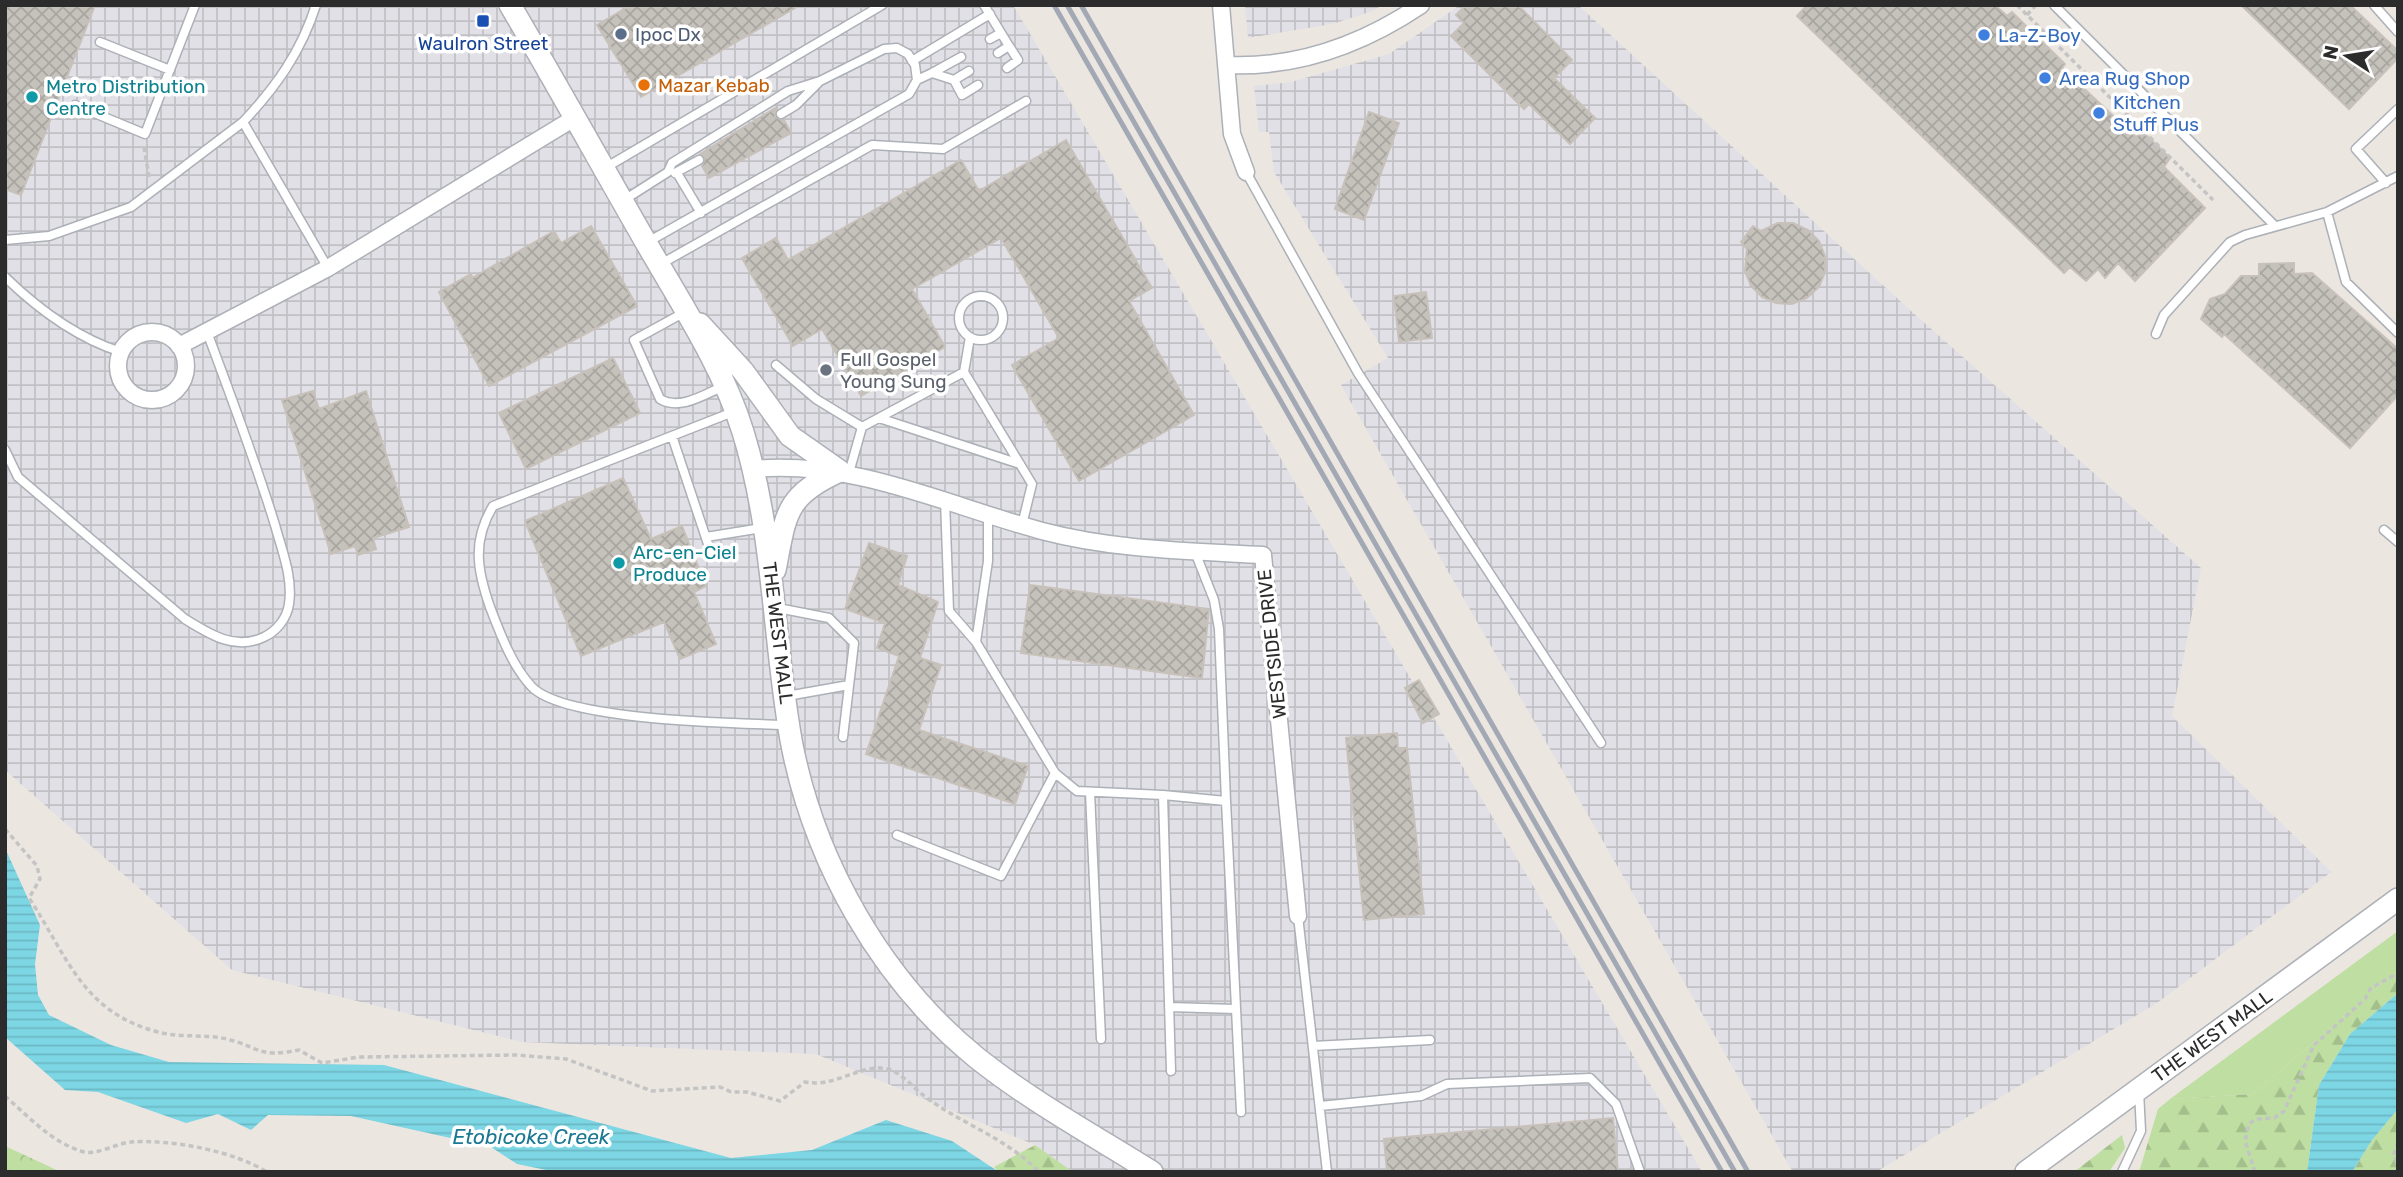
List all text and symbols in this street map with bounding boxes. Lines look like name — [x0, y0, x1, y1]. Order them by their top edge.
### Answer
marker: Waulron Street — [475, 13, 491, 29]
north arrow — [2312, 21, 2382, 91]
place label: Ipoc Dx — [635, 23, 701, 46]
place label: La-Z-Boy — [1998, 24, 2081, 47]
marker: Ipoc Dx — [613, 26, 629, 42]
marker: La-Z-Boy — [1976, 27, 1992, 43]
place label: Waulron Street — [418, 32, 549, 55]
text: N — [2318, 43, 2344, 62]
place label: Area Rug Shop — [2059, 67, 2190, 90]
marker: Area Rug Shop — [2037, 70, 2053, 86]
place label: Mazar Kebab — [658, 74, 770, 97]
place label: Metro Distribution Centre — [46, 75, 206, 120]
marker: Mazar Kebab — [636, 77, 652, 93]
marker: Metro Distribution Centre — [24, 89, 40, 105]
place label: Kitchen Stuff Plus — [2113, 91, 2199, 136]
marker: Kitchen Stuff Plus — [2091, 105, 2107, 121]
place label: Full Gospel Young Sung — [840, 348, 947, 393]
marker: Full Gospel Young Sung — [818, 362, 834, 378]
place label: Arc-en-Ciel Produce — [633, 541, 736, 586]
marker: Arc-en-Ciel Produce — [611, 555, 627, 571]
street label: THE WEST MALL — [758, 561, 798, 706]
street label: WESTSIDE DRIVE — [1253, 568, 1291, 720]
street label: THE WEST MALL — [2147, 984, 2277, 1087]
water label: Etobicoke Creek — [452, 1124, 611, 1149]

